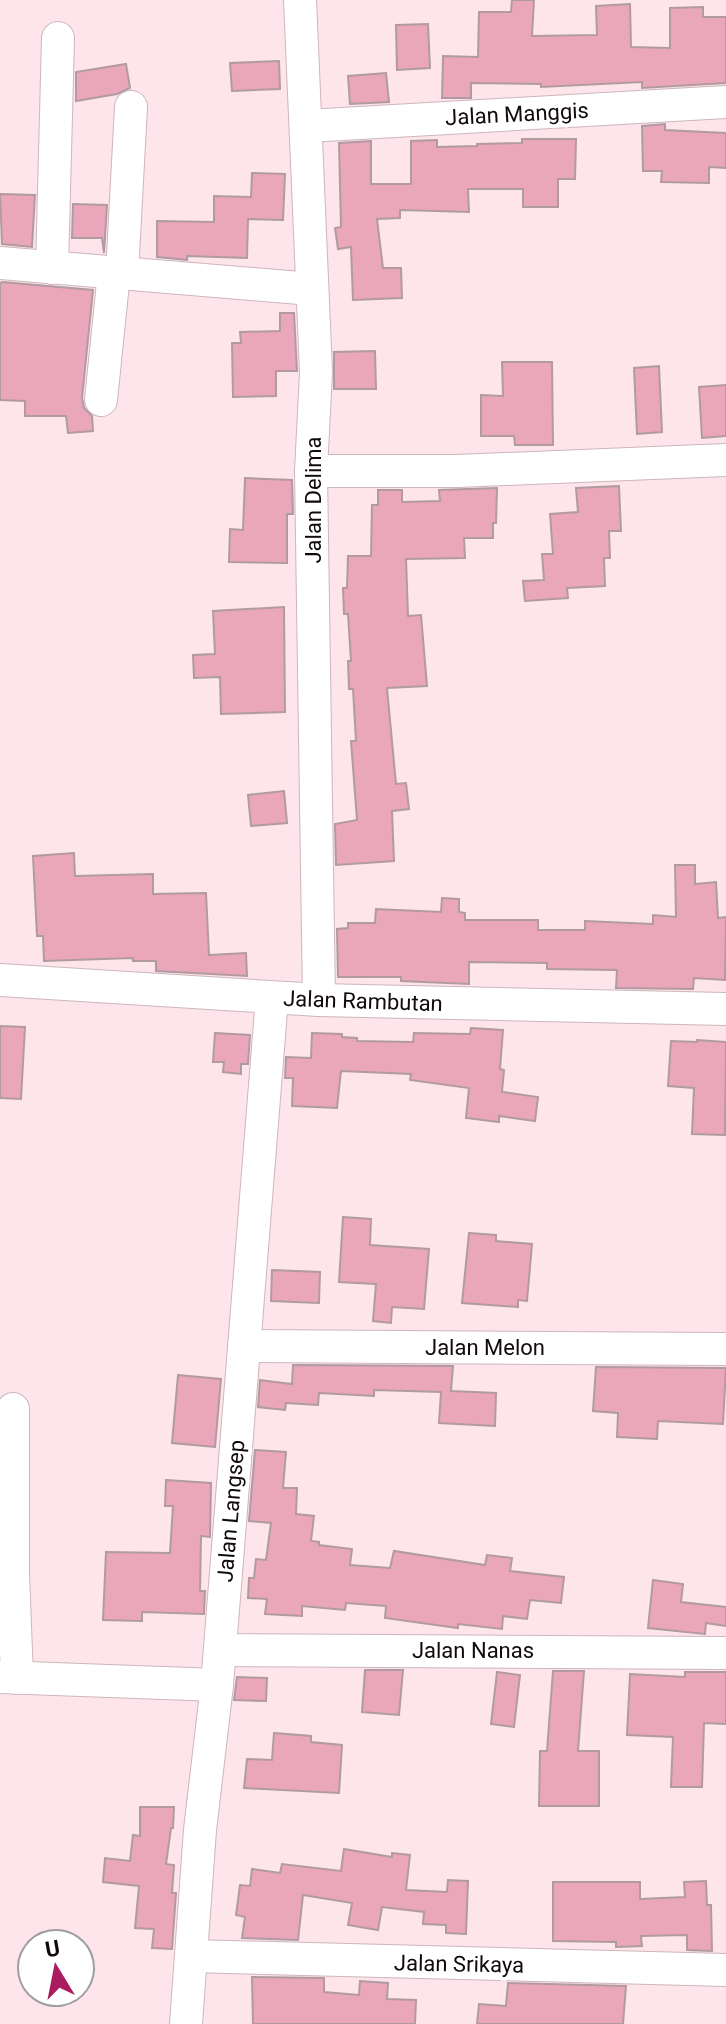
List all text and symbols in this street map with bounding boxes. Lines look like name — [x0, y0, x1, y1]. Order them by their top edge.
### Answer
street label: Jalan Manggis — [445, 98, 589, 130]
street label: Jalan Delima — [301, 436, 326, 564]
street label: Jalan Rambutan — [283, 986, 443, 1016]
street label: Jalan Melon — [425, 1335, 545, 1360]
street label: Jalan Langsep — [212, 1439, 250, 1583]
street label: Jalan Nanas — [412, 1638, 534, 1663]
north arrow — [16, 1928, 96, 2008]
text: U — [43, 1935, 62, 1962]
street label: Jalan Srikaya — [394, 1950, 524, 1978]

